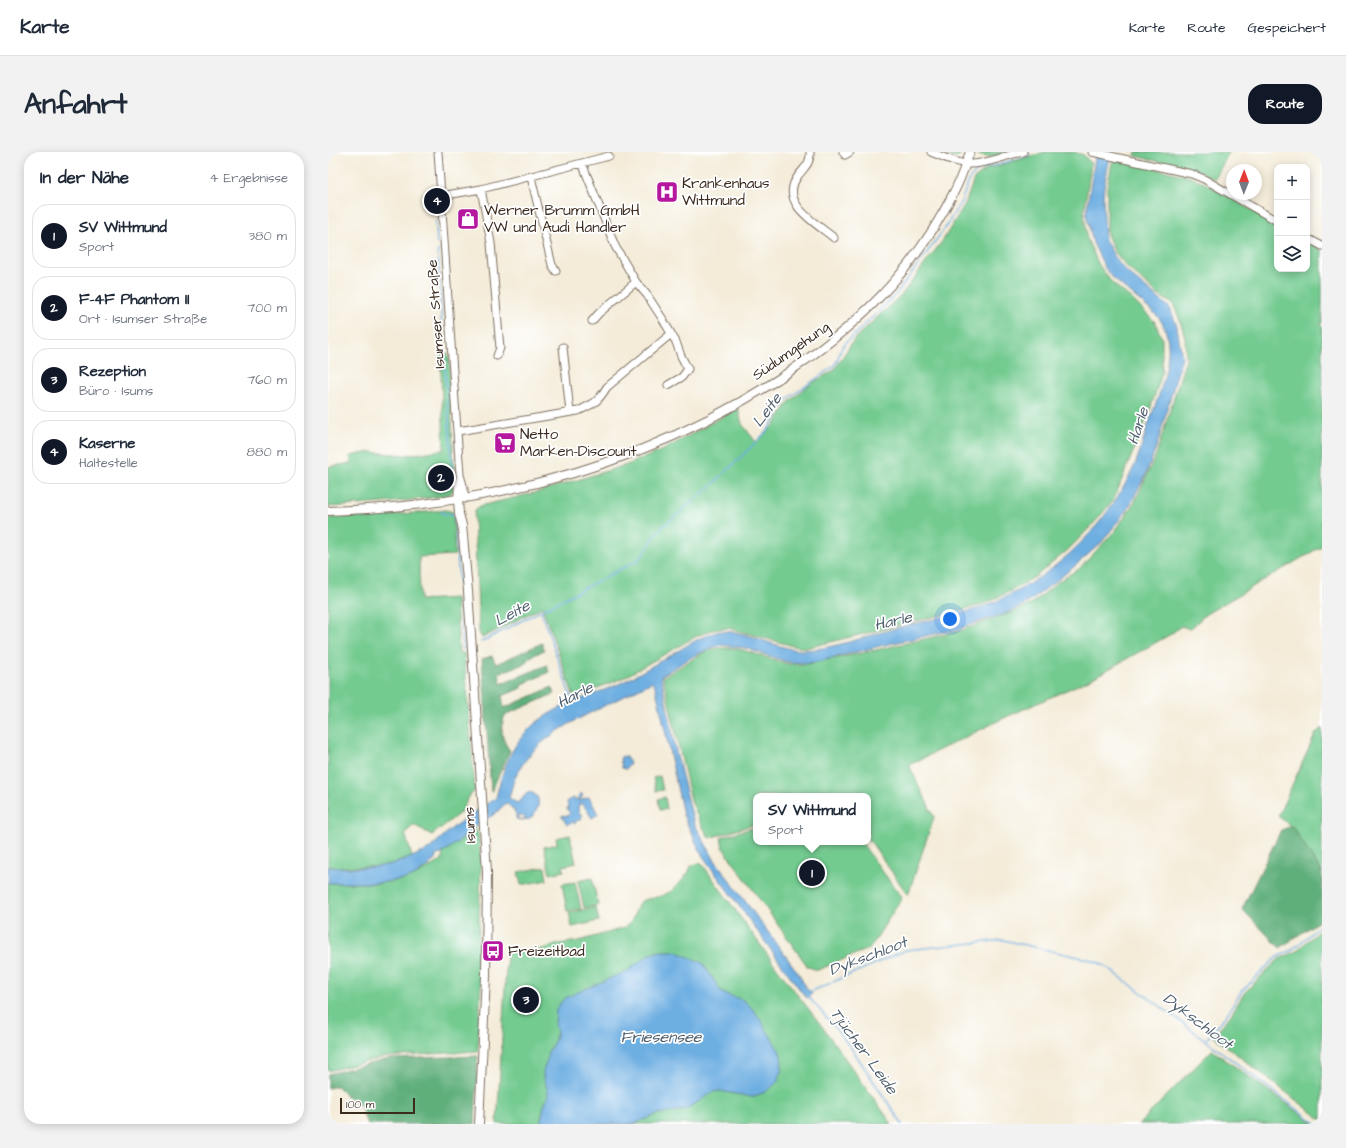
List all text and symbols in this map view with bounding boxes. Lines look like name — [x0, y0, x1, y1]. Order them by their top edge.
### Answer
text: Karte — [20, 14, 70, 41]
text: Karte — [1129, 18, 1165, 38]
text: Route — [1187, 18, 1225, 38]
text: Gespeichert — [1247, 18, 1326, 38]
button: Route — [1248, 84, 1322, 124]
text: Anfahrt — [24, 85, 127, 124]
north arrow — [1226, 164, 1262, 200]
map controls — [1274, 164, 1310, 272]
button: + — [1274, 164, 1310, 200]
text: In der Nähe — [40, 166, 129, 190]
text: 4 Ergebnisse — [209, 169, 288, 187]
place label: Krankenhaus Wittmund — [682, 173, 770, 211]
hospital icon: Krankenhaus Wittmund — [654, 179, 680, 205]
pin: 4 — [424, 186, 450, 216]
place label: Werner Brumm GmbH VW und Audi Handler — [484, 200, 640, 238]
button: − — [1274, 200, 1310, 236]
shop icon: Werner Brumm GmbH VW und Audi Handler — [455, 206, 481, 232]
text: SV Wittmund — [79, 217, 167, 238]
text: 1 — [53, 227, 55, 245]
text: 380 m — [248, 227, 287, 245]
button: layers — [1274, 236, 1310, 272]
text: Sport — [79, 238, 114, 256]
street label: Isumser Straße — [422, 259, 450, 369]
text: F-4F Phantom II — [79, 289, 190, 310]
text: 2 — [50, 299, 58, 317]
text: 700 m — [247, 299, 287, 317]
text: Ort · Isumser Straße — [79, 310, 207, 328]
street label: Südumgehung — [748, 316, 835, 386]
text: Rezeption — [79, 361, 146, 382]
text: 3 — [51, 371, 57, 389]
text: 760 m — [247, 371, 287, 389]
text: Büro · Isums — [79, 382, 153, 400]
water label: Leite — [747, 387, 788, 432]
water label: Harle — [1122, 403, 1155, 447]
place label: Netto Marken-Discount — [520, 424, 636, 462]
supermarket icon: Netto Marken-Discount — [492, 430, 518, 456]
text: Kaserne — [79, 433, 135, 454]
text: 4 — [50, 443, 58, 461]
text: 880 m — [247, 443, 287, 461]
text: Haltestelle — [79, 454, 138, 472]
pin: 2 — [428, 463, 454, 493]
water label: Leite — [490, 594, 535, 631]
water label: Harle — [872, 606, 915, 636]
your location — [940, 609, 960, 629]
water label: Harle — [553, 676, 598, 713]
popup — [753, 793, 871, 845]
text: SV Wittmund — [768, 800, 856, 821]
street label: Isums — [459, 806, 481, 844]
text: Sport — [768, 821, 803, 839]
pin: 1 — [799, 858, 825, 888]
water label: Dykschloot — [826, 930, 912, 982]
bus stop icon: Freizeitbad — [480, 938, 506, 964]
place label: Freizeitbad — [508, 941, 585, 962]
pin: 3 — [513, 985, 539, 1015]
water label: Dykschloot — [1158, 988, 1239, 1056]
water label: Tjücher Leide — [825, 1003, 904, 1100]
water label: Friesensee — [620, 1026, 703, 1048]
scale bar — [340, 1096, 415, 1115]
text: 100 m — [346, 1097, 374, 1112]

